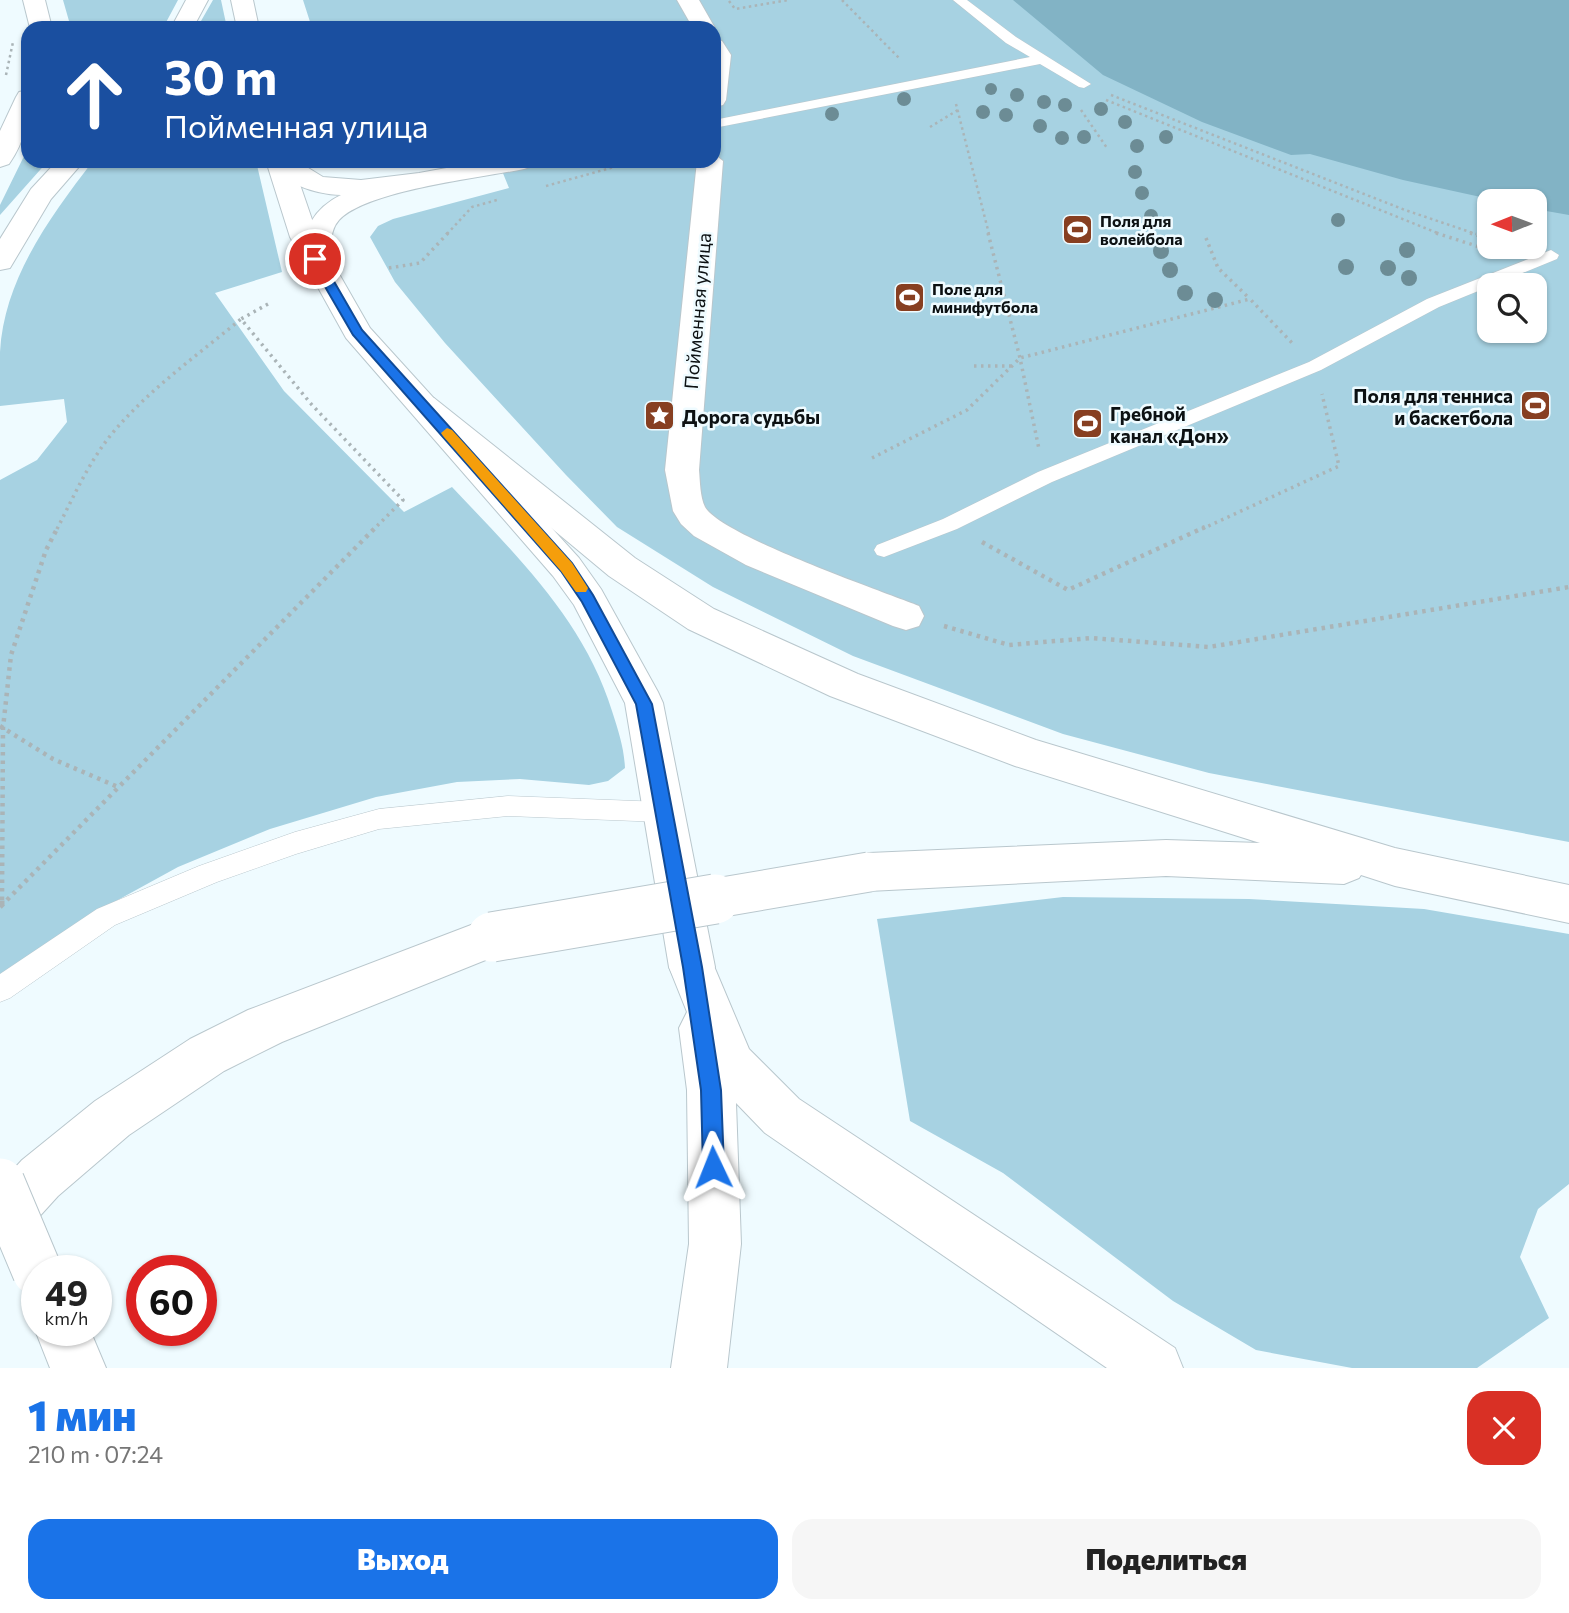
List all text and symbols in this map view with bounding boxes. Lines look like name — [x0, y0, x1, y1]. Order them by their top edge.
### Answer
text: 30 m — [164, 45, 277, 105]
icon: ahead — [49, 49, 140, 140]
text: Пойменная улица — [164, 105, 428, 145]
north arrow — [1477, 189, 1547, 259]
map controls — [1477, 189, 1547, 343]
place label: Поля для волейбола — [1100, 211, 1183, 248]
sports icon: Поля для волейбола — [1060, 212, 1094, 246]
pin — [285, 229, 345, 289]
street label: Пойменная улица — [679, 232, 715, 390]
icon: arrive — [296, 240, 334, 278]
button: search — [1477, 273, 1547, 343]
place label: Поле для минифутбола — [932, 279, 1038, 316]
sports icon: Поле для минифутбола — [892, 280, 926, 314]
place label: Поля для тенниса и баскетбола — [1353, 384, 1513, 429]
sports icon: Поля для тенниса и баскетбола — [1519, 389, 1553, 423]
place icon: Дорога судьбы — [642, 399, 676, 433]
place label: Гребной канал «Дон» — [1110, 402, 1229, 447]
place label: Дорога судьбы — [682, 405, 820, 428]
sports icon: Гребной канал «Дон» — [1070, 407, 1104, 441]
position arrow — [676, 1130, 750, 1204]
speed limit sign: 60 — [126, 1255, 217, 1346]
text: 49 — [45, 1270, 88, 1313]
text: km/h — [45, 1307, 88, 1329]
text: 1 мин — [28, 1388, 137, 1440]
button: close — [1467, 1391, 1541, 1465]
text: 210 m · 07:24 — [28, 1440, 163, 1468]
button: Выход — [28, 1519, 778, 1599]
button: Поделиться — [792, 1519, 1541, 1599]

